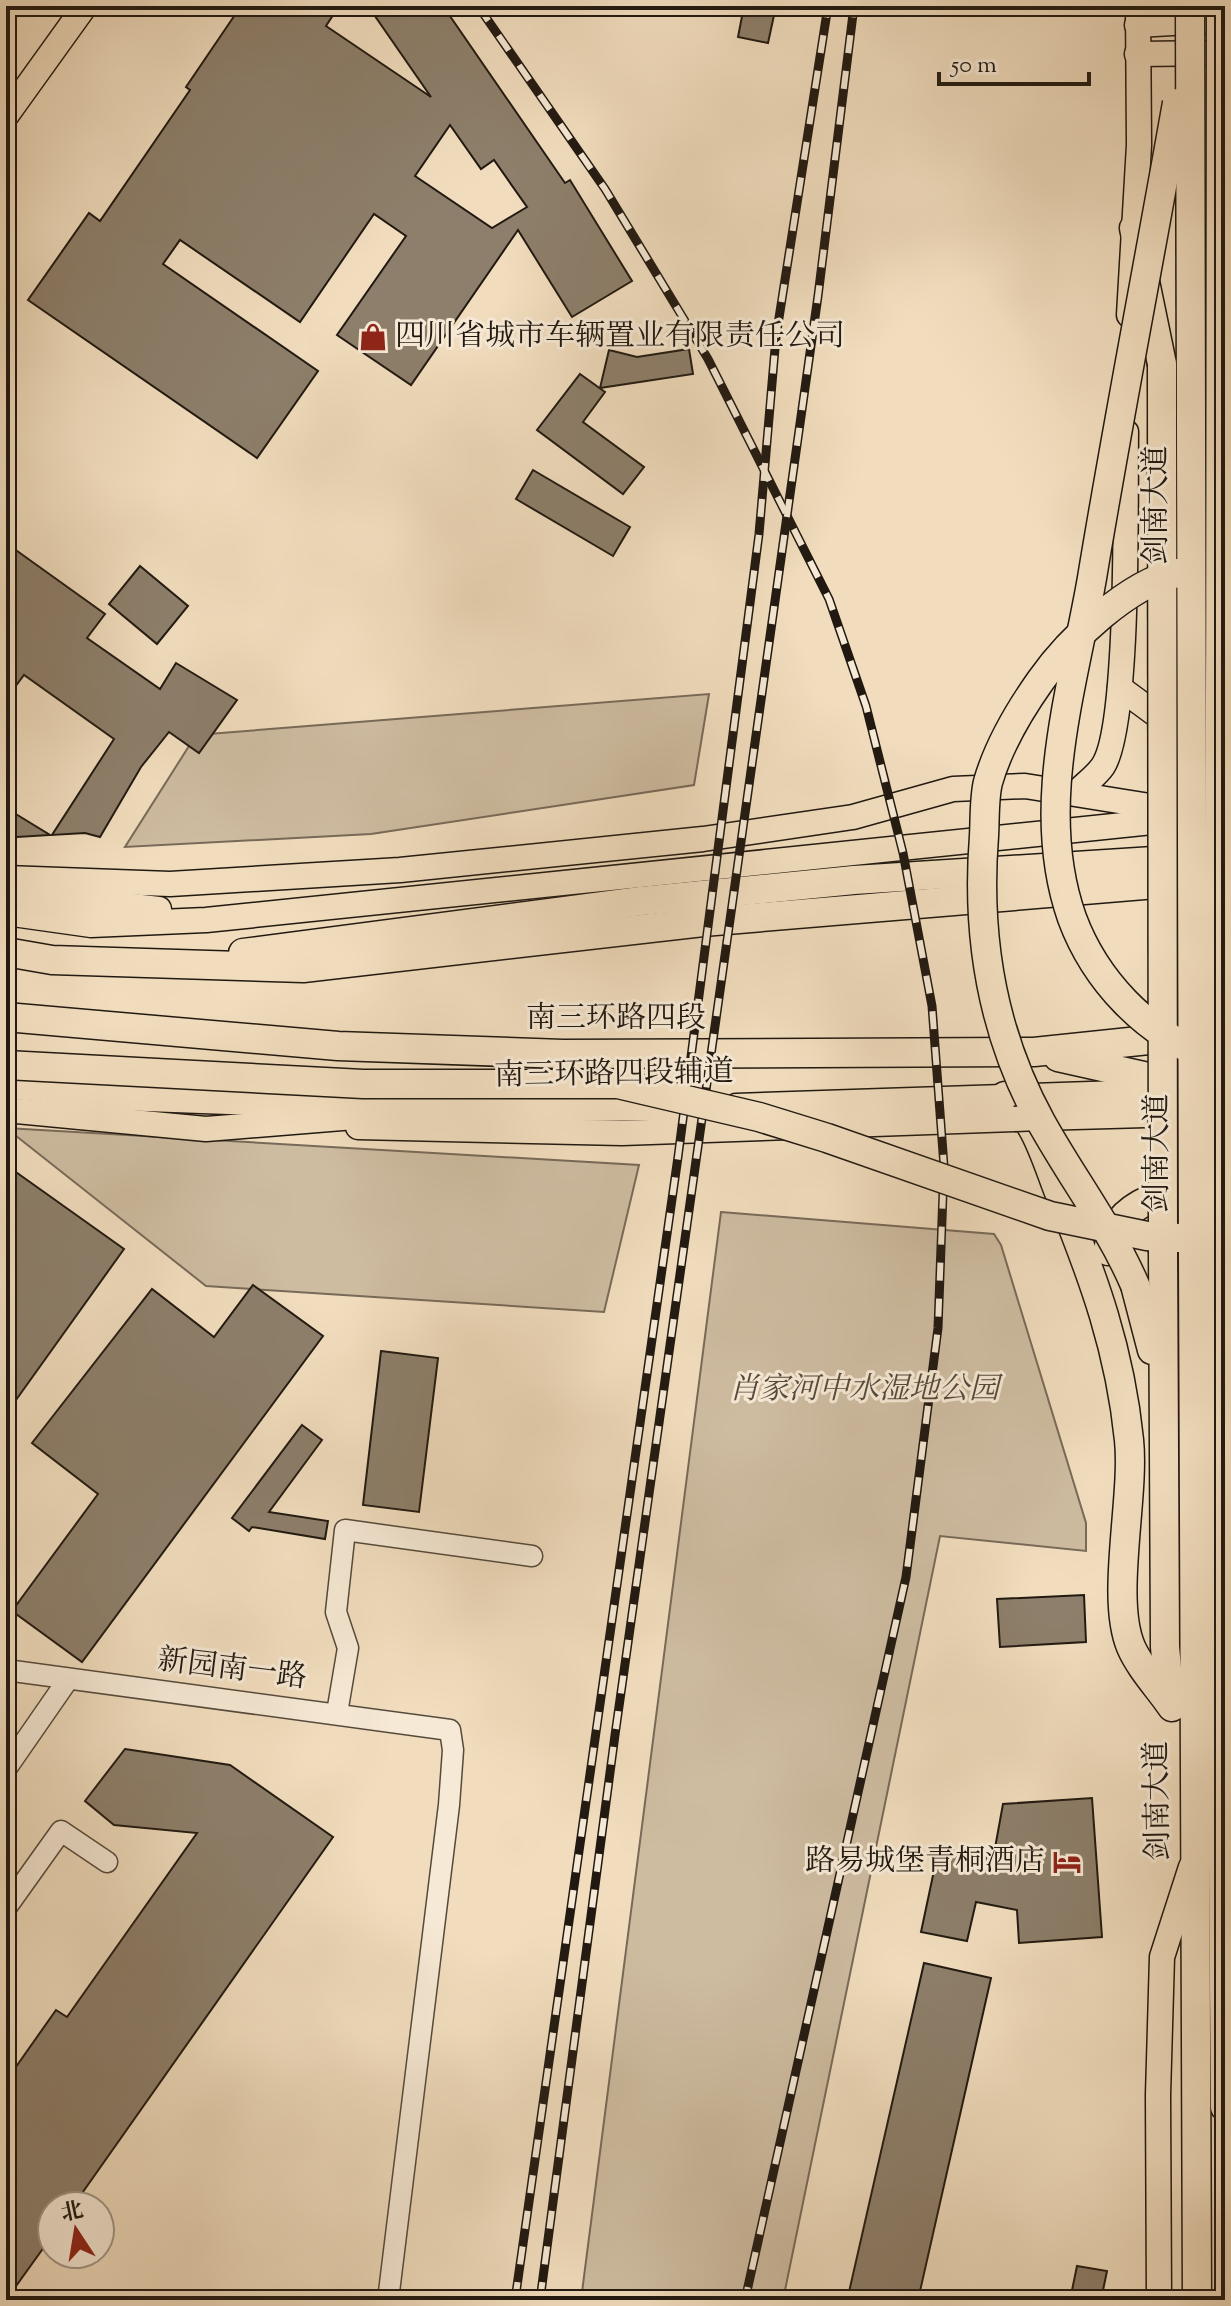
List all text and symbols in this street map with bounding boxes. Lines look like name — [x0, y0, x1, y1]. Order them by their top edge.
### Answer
scale bar — [939, 36, 1089, 86]
text: 50 m — [949, 49, 997, 83]
place label: 四川省城市车辆置业有限责任公司 — [395, 316, 845, 359]
shop icon: 四川省城市车辆置业有限责任公司 — [358, 322, 388, 352]
street label: 剑南大道 — [1136, 445, 1179, 565]
street label: 南三环路四段 — [526, 998, 706, 1041]
street label: 南三环路四段辅道 — [494, 1051, 734, 1099]
street label: 剑南大道 — [1137, 1093, 1180, 1213]
park label: 肖家河中水湿地公园 — [729, 1369, 1003, 1412]
street label: 新园南一路 — [155, 1640, 309, 1700]
street label: 剑南大道 — [1136, 1741, 1182, 1861]
place label: 路易城堡青桐酒店 — [805, 1841, 1045, 1884]
hotel icon: 路易城堡青桐酒店 — [1052, 1847, 1082, 1877]
north arrow — [36, 2190, 116, 2270]
text: 北 — [58, 2195, 87, 2231]

